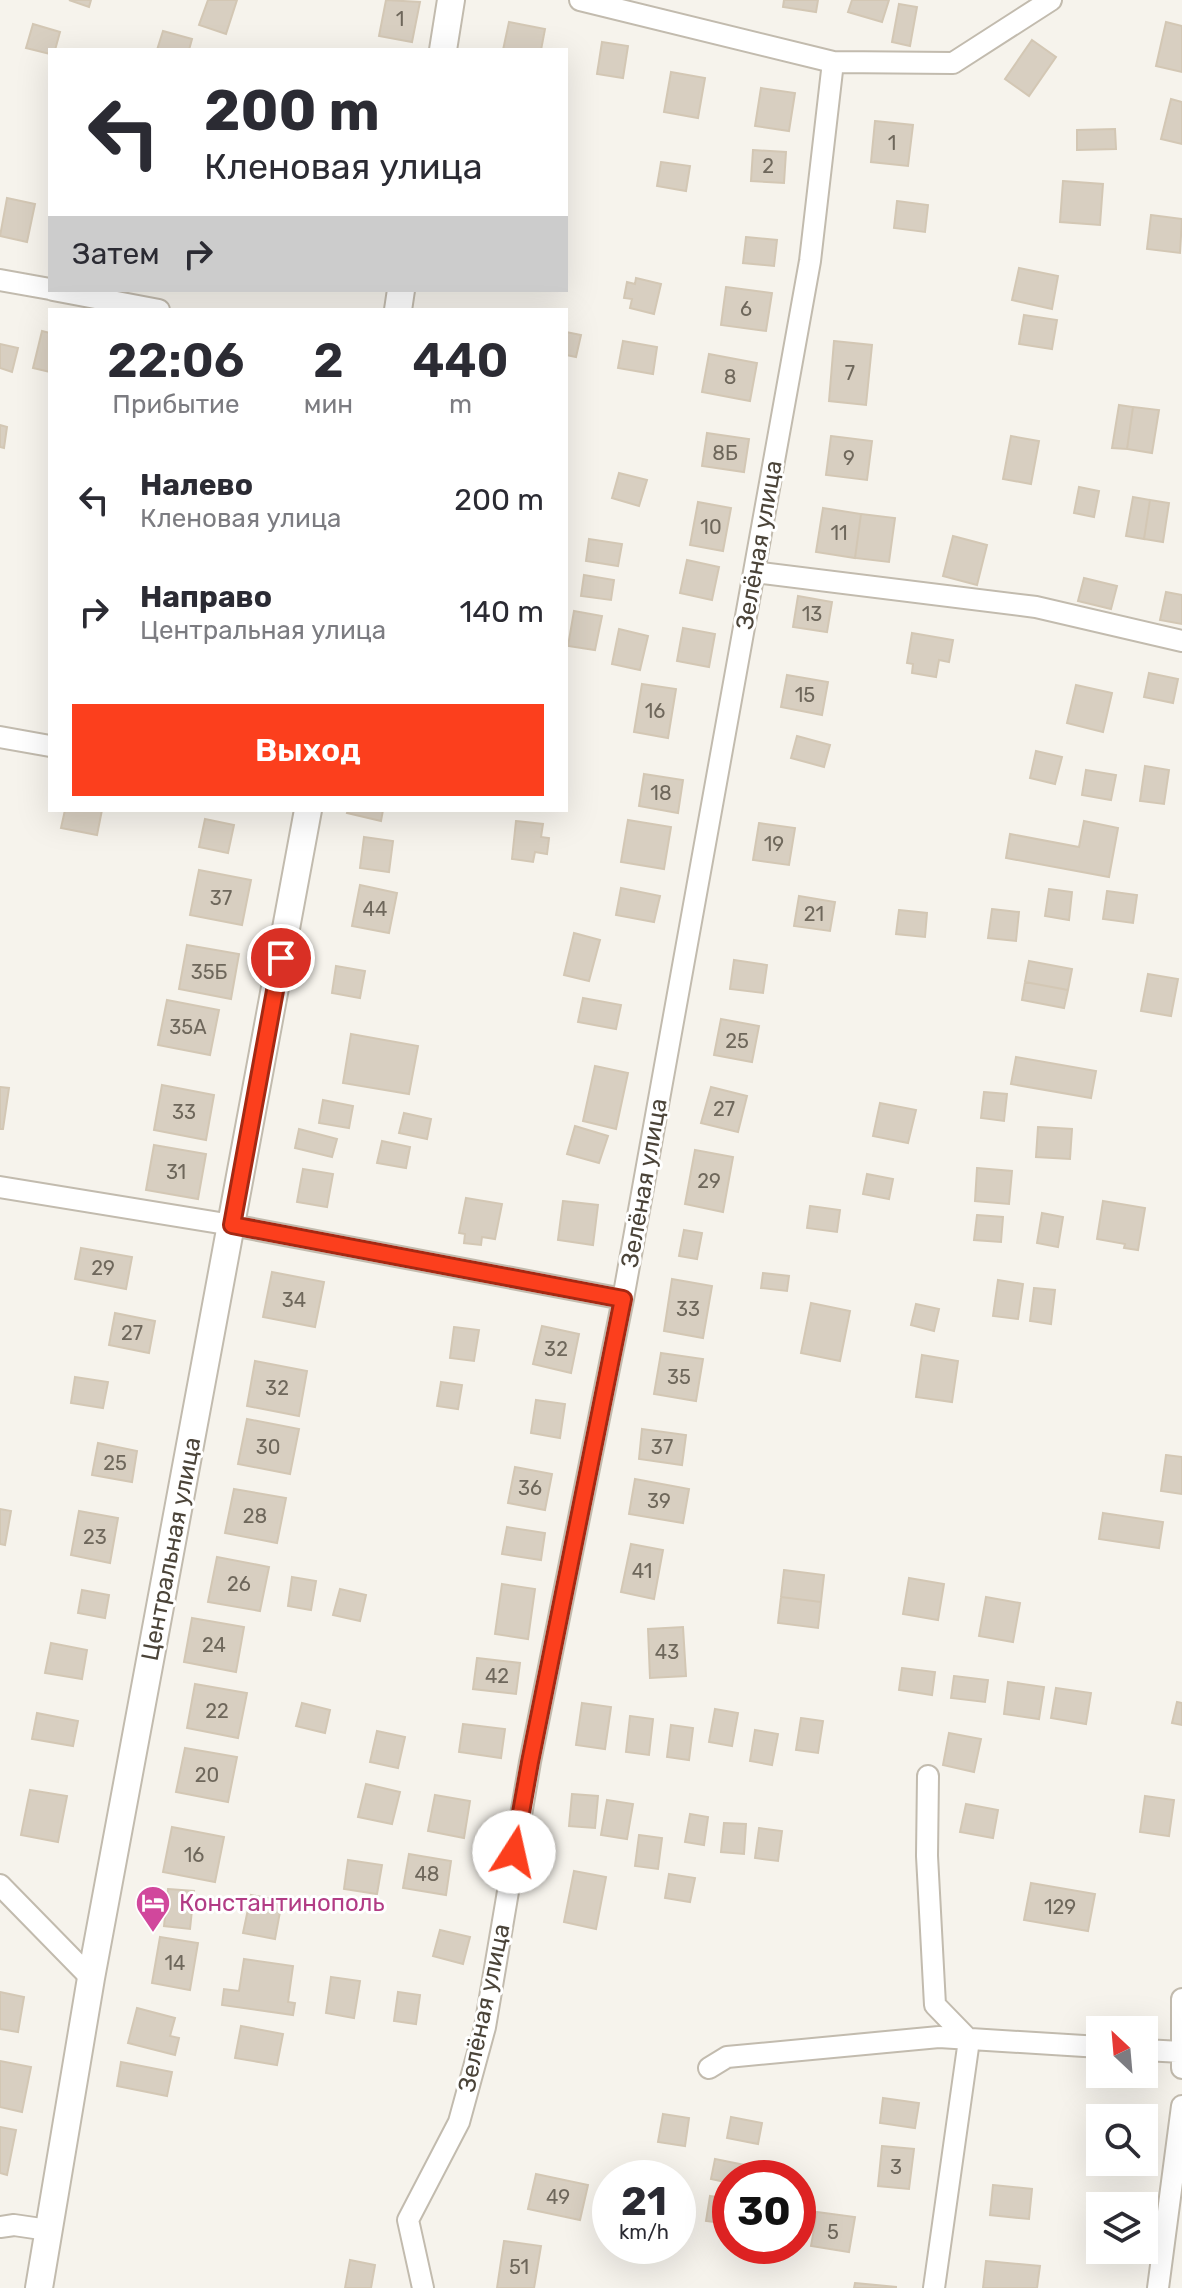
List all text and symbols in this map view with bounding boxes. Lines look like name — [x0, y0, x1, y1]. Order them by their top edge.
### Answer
house number: 1 — [396, 7, 404, 31]
text: 200 m — [204, 78, 380, 144]
icon: left — [72, 80, 176, 184]
house number: 1 — [888, 131, 896, 155]
text: Кленовая улица — [204, 145, 483, 188]
house number: 2 — [762, 154, 774, 178]
icon: right — [176, 232, 220, 276]
text: Затем — [72, 236, 160, 272]
house number: 6 — [740, 297, 752, 321]
text: 22:06 — [107, 332, 244, 389]
text: 2 — [313, 332, 344, 389]
text: 440 — [413, 332, 509, 389]
house number: 7 — [845, 361, 855, 385]
house number: 8 — [724, 365, 736, 389]
text: Прибытие — [112, 389, 239, 420]
text: мин — [304, 389, 353, 420]
text: m — [449, 389, 472, 420]
house number: 8Б — [712, 441, 738, 465]
house number: 9 — [843, 446, 855, 470]
street label: Зелёная улица — [730, 458, 788, 632]
text: Налево — [140, 467, 253, 503]
icon: left — [72, 478, 116, 522]
text: 200 m — [454, 482, 544, 518]
text: Кленовая улица — [140, 503, 341, 534]
house number: 10 — [700, 515, 722, 539]
house number: 11 — [830, 521, 848, 545]
text: Направо — [140, 579, 272, 615]
icon: right — [72, 590, 116, 634]
text: 140 m — [459, 594, 544, 630]
house number: 13 — [802, 602, 822, 626]
text: Центральная улица — [140, 615, 386, 646]
house number: 15 — [795, 683, 815, 707]
house number: 16 — [645, 699, 665, 723]
button: Выход — [72, 704, 544, 796]
house number: 18 — [650, 781, 672, 805]
house number: 19 — [764, 832, 784, 856]
house number: 37 — [210, 886, 232, 910]
house number: 44 — [363, 897, 387, 921]
house number: 21 — [804, 902, 824, 926]
pin — [247, 924, 315, 992]
icon: arrive — [259, 936, 303, 980]
house number: 35Б — [191, 960, 228, 984]
house number: 35А — [169, 1015, 207, 1039]
house number: 25 — [725, 1029, 749, 1053]
street label: Зелёная улица — [615, 1096, 673, 1270]
house number: 27 — [713, 1097, 735, 1121]
house number: 33 — [172, 1100, 196, 1124]
house number: 31 — [166, 1160, 186, 1184]
house number: 29 — [697, 1169, 721, 1193]
house number: 29 — [91, 1256, 115, 1280]
house number: 34 — [282, 1288, 306, 1312]
house number: 33 — [676, 1297, 700, 1321]
house number: 27 — [121, 1321, 143, 1345]
house number: 32 — [544, 1337, 568, 1361]
house number: 35 — [667, 1365, 691, 1389]
house number: 32 — [265, 1376, 289, 1400]
street label: Центральная улица — [136, 1435, 206, 1663]
house number: 30 — [256, 1435, 280, 1459]
house number: 37 — [651, 1435, 673, 1459]
house number: 25 — [103, 1451, 127, 1475]
house number: 36 — [518, 1476, 542, 1500]
house number: 39 — [647, 1489, 671, 1513]
house number: 28 — [243, 1504, 267, 1528]
house number: 23 — [83, 1525, 107, 1549]
house number: 41 — [632, 1559, 652, 1583]
house number: 26 — [227, 1572, 251, 1596]
house number: 24 — [202, 1633, 226, 1657]
house number: 43 — [655, 1640, 679, 1664]
house number: 42 — [485, 1664, 509, 1688]
house number: 22 — [205, 1699, 229, 1723]
house number: 20 — [195, 1763, 219, 1787]
position arrow — [472, 1810, 556, 1894]
house number: 16 — [184, 1843, 204, 1867]
house number: 48 — [414, 1862, 440, 1886]
hotel icon: Константинополь — [134, 1884, 172, 1934]
place label: Константинополь — [179, 1889, 384, 1917]
house number: 129 — [1044, 1895, 1076, 1919]
street label: Зелёная улица — [452, 1921, 516, 2095]
house number: 14 — [165, 1951, 185, 1975]
north arrow — [1086, 2016, 1158, 2088]
map controls — [1086, 2016, 1158, 2264]
button: search — [1086, 2104, 1158, 2176]
house number: 3 — [890, 2155, 902, 2179]
speed limit sign: 30 — [712, 2160, 816, 2264]
text: 21 — [621, 2178, 667, 2225]
house number: 49 — [546, 2185, 570, 2209]
button: layers — [1086, 2192, 1158, 2264]
text: km/h — [619, 2220, 669, 2244]
house number: 5 — [827, 2220, 839, 2244]
house number: 51 — [509, 2255, 529, 2279]

